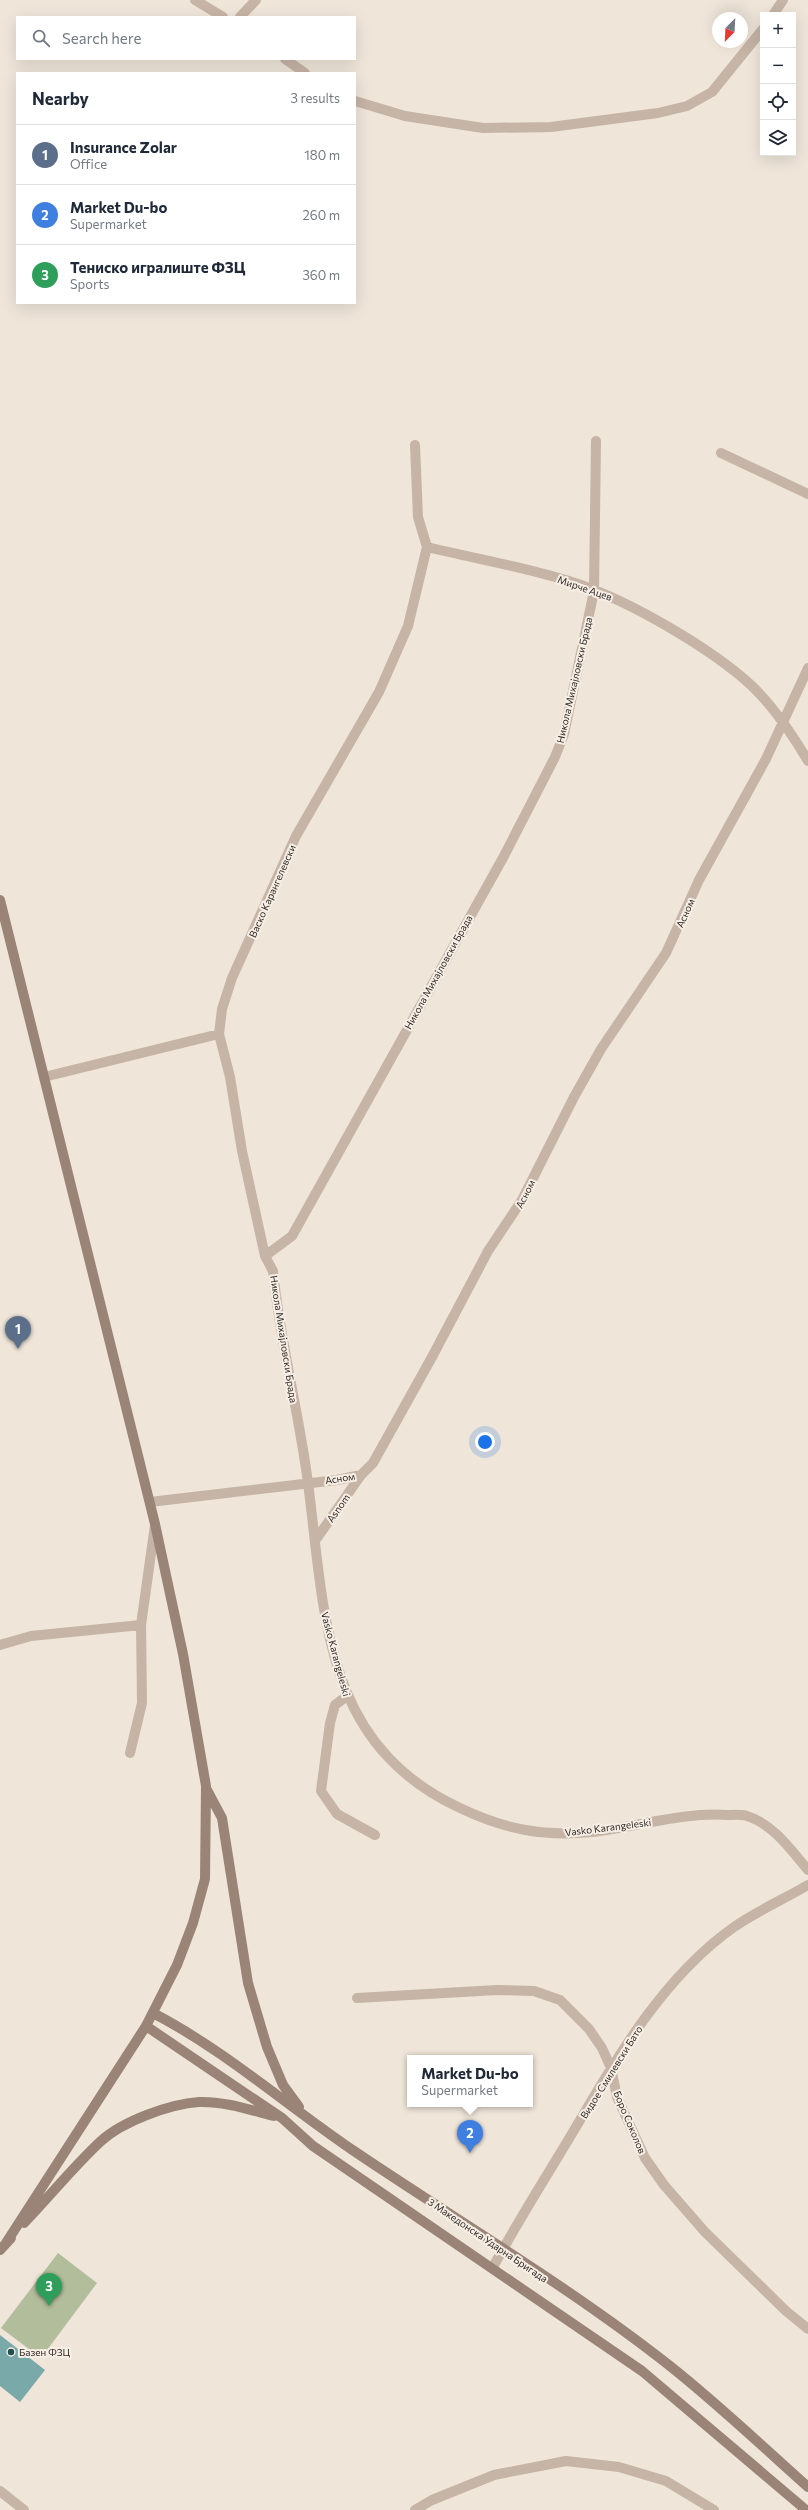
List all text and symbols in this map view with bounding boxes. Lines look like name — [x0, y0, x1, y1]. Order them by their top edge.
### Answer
north arrow — [712, 12, 748, 48]
map controls — [760, 12, 796, 156]
button: + — [760, 12, 796, 48]
search box — [16, 16, 356, 60]
icon: search — [30, 27, 52, 49]
text: Search here — [62, 29, 141, 47]
button: − — [760, 48, 796, 84]
button: locate — [760, 84, 796, 120]
text: Nearby — [32, 88, 89, 109]
text: 3 results — [291, 90, 340, 106]
button: layers — [760, 120, 796, 156]
text: Insurance Zolar — [70, 138, 177, 156]
text: 1 — [42, 147, 48, 163]
text: 180 m — [304, 147, 340, 163]
text: Office — [70, 156, 107, 172]
text: Market Du-bo — [70, 198, 167, 216]
text: 2 — [41, 207, 49, 223]
text: 260 m — [303, 207, 340, 223]
text: Supermarket — [70, 216, 147, 232]
text: Тениско игралиште ФЗЦ — [70, 258, 245, 276]
text: 3 — [41, 267, 49, 283]
text: 360 m — [302, 267, 340, 283]
text: Sports — [70, 276, 110, 292]
street label: Мирче Ацев — [556, 573, 614, 603]
street label: Никола Михајловски Брада — [554, 616, 594, 744]
street label: Васко Карангелевски — [246, 843, 298, 939]
street label: Асном — [673, 897, 697, 929]
street label: Никола Михајловски Брада — [402, 913, 474, 1031]
street label: Асном — [513, 1178, 537, 1210]
street label: Никола Михајловски Брада — [268, 1274, 300, 1404]
pin: 1 — [5, 1316, 31, 1349]
your location — [475, 1432, 495, 1452]
street label: Асном — [324, 1470, 356, 1486]
street label: Asnom — [324, 1491, 352, 1525]
street label: Vasko Karangeleski — [319, 1610, 353, 1698]
street label: Vasko Karangeleski — [564, 1816, 652, 1838]
street label: Видое Смилевски Бато — [577, 2023, 645, 2121]
popup — [407, 2055, 533, 2107]
text: Market Du-bo — [421, 2064, 519, 2082]
text: Supermarket — [421, 2082, 498, 2098]
street label: Боро Соколов — [611, 2089, 649, 2155]
pin: 2 — [457, 2120, 483, 2153]
street label: 3 Македонска Ударна Бригада — [426, 2195, 550, 2285]
pin: 3 — [36, 2273, 62, 2306]
place label: Базен ФЗЦ — [19, 2346, 70, 2358]
marker: Базен ФЗЦ — [6, 2347, 16, 2357]

